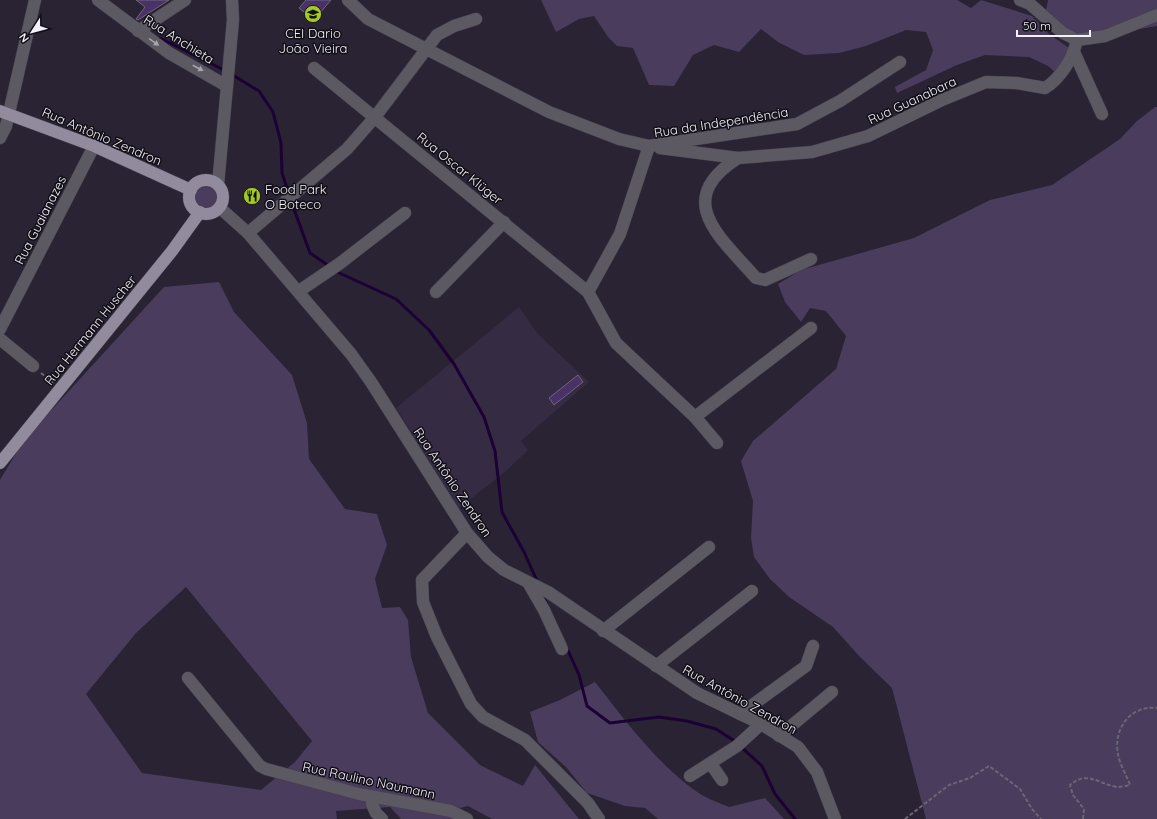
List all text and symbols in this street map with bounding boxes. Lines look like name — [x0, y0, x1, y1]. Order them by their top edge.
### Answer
school or university icon: CEI Dario João Vieira — [303, 4, 323, 24]
street label: Rua Anchieta — [141, 11, 217, 67]
north arrow — [12, 12, 52, 52]
scale bar — [1017, 12, 1090, 38]
text: 50 m — [1023, 18, 1051, 33]
place label: CEI Dario João Vieira — [279, 25, 347, 56]
text: N — [16, 30, 32, 45]
one-way arrow — [148, 38, 159, 46]
one-way arrow — [193, 65, 204, 72]
street label: Rua Guanabara — [865, 73, 959, 127]
street label: Rua da Independência — [653, 103, 789, 141]
street label: Rua Antônio Zendron — [40, 104, 164, 168]
street label: Rua Oscar Klüger — [414, 128, 506, 208]
street label: Rua Guaianazes — [11, 173, 69, 267]
place label: Food Park O Boteco — [265, 181, 327, 212]
restaurant icon: Food Park O Boteco — [242, 186, 262, 206]
street label: Rua Hermann Huscher — [41, 272, 139, 388]
street label: Rua Antônio Zendron — [410, 424, 496, 540]
street label: Rua Antônio Zendron — [680, 661, 800, 737]
street label: Rua Raulino Naumann — [301, 758, 437, 802]

